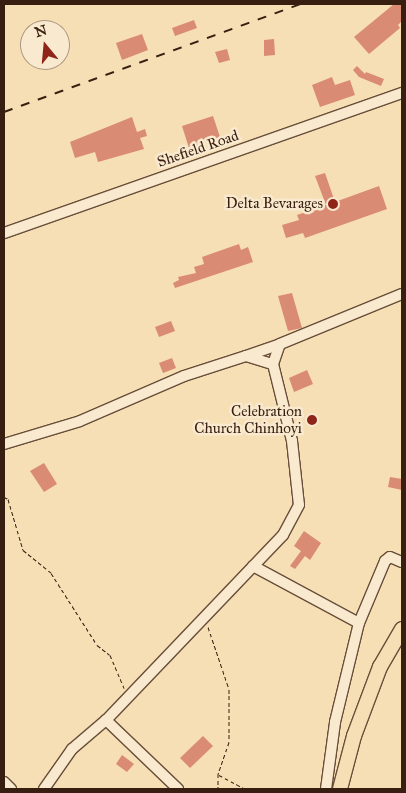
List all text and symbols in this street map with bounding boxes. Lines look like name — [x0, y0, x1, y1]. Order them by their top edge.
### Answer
north arrow — [20, 20, 70, 70]
text: N — [33, 21, 49, 41]
street label: Shefield Road — [155, 127, 241, 171]
place label: Delta Bevarages — [226, 195, 323, 213]
marker: Delta Bevarages — [327, 198, 339, 210]
place label: Celebration Church Chinhoyi — [194, 402, 302, 437]
marker: Celebration Church Chinhoyi — [306, 414, 318, 426]

